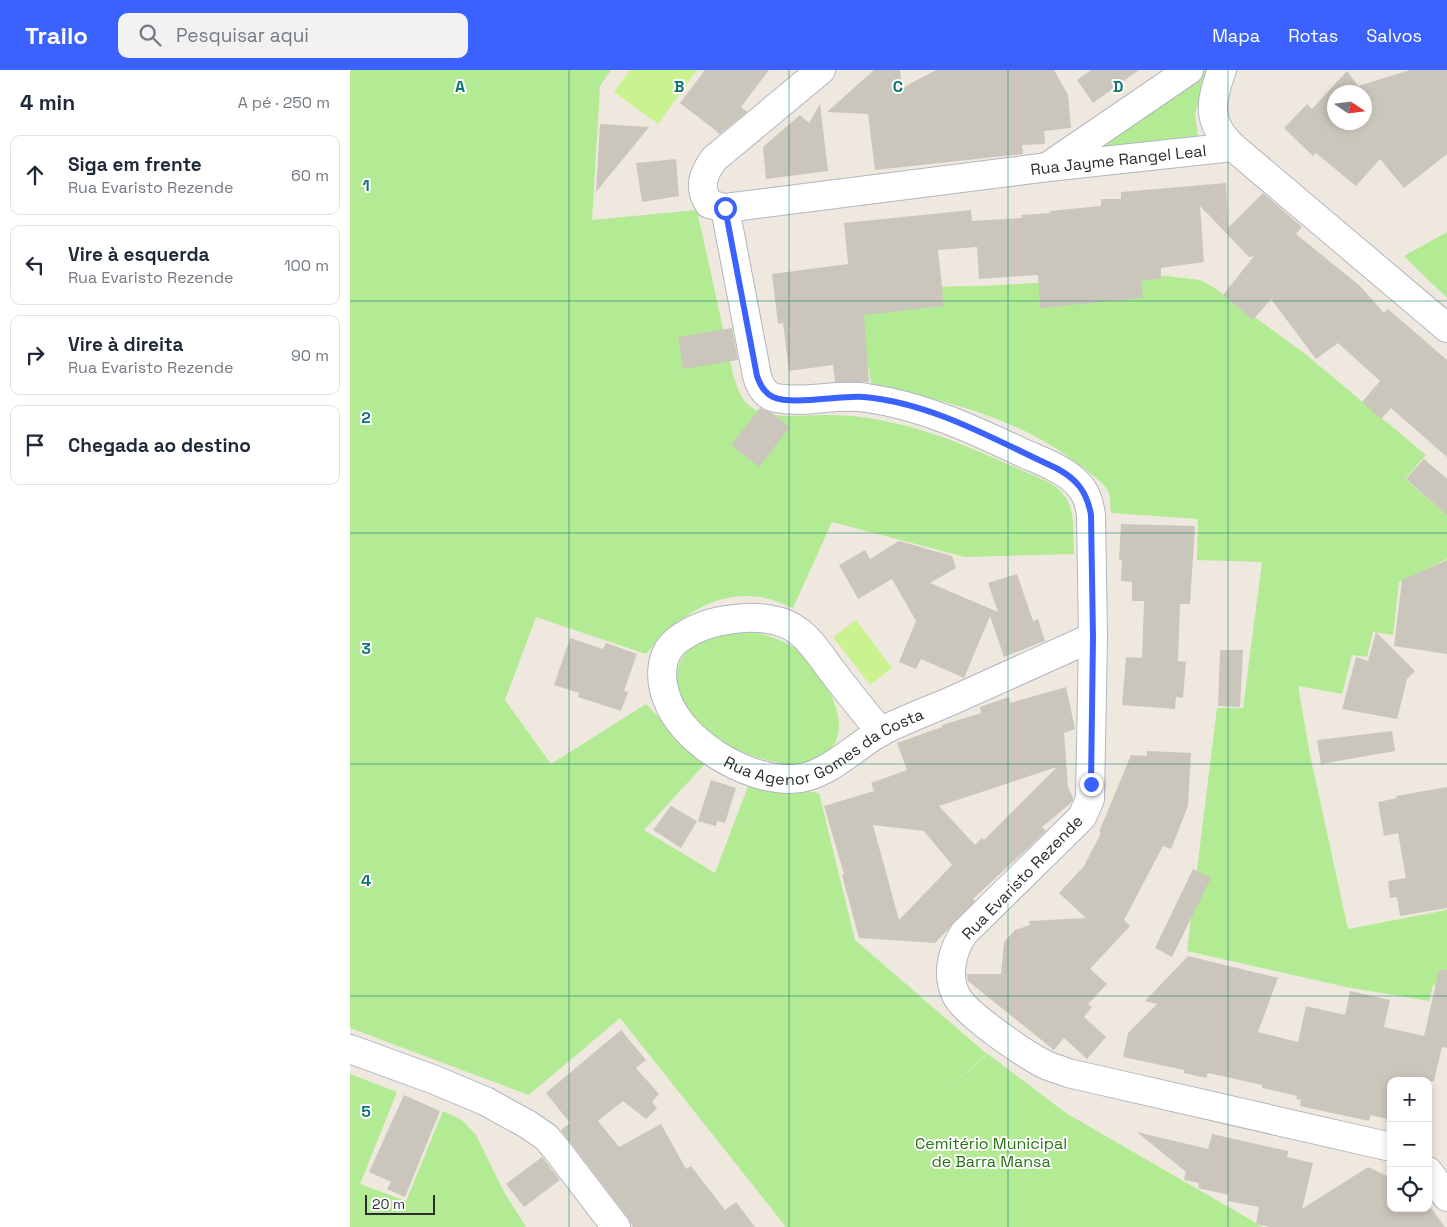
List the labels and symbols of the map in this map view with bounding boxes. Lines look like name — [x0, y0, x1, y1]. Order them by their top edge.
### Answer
text: A — [455, 76, 465, 97]
text: B — [674, 76, 684, 97]
text: C — [893, 76, 903, 97]
text: D — [1113, 76, 1123, 97]
north arrow — [1327, 85, 1372, 130]
street label: Rua Jayme Rangel Leal — [1029, 140, 1207, 180]
text: 1 — [362, 175, 370, 196]
route start — [714, 197, 737, 220]
text: 2 — [361, 407, 371, 428]
text: 3 — [361, 638, 371, 659]
street label: Rua Agenor Gomes da Costa — [720, 704, 927, 790]
route end — [1080, 773, 1103, 796]
street label: Rua Evaristo Rezende — [957, 811, 1087, 944]
text: 4 — [361, 870, 371, 891]
text: 5 — [361, 1101, 371, 1122]
park label: Cemitério Municipal de Barra Mansa — [915, 1133, 1067, 1172]
scale bar — [365, 1192, 435, 1215]

